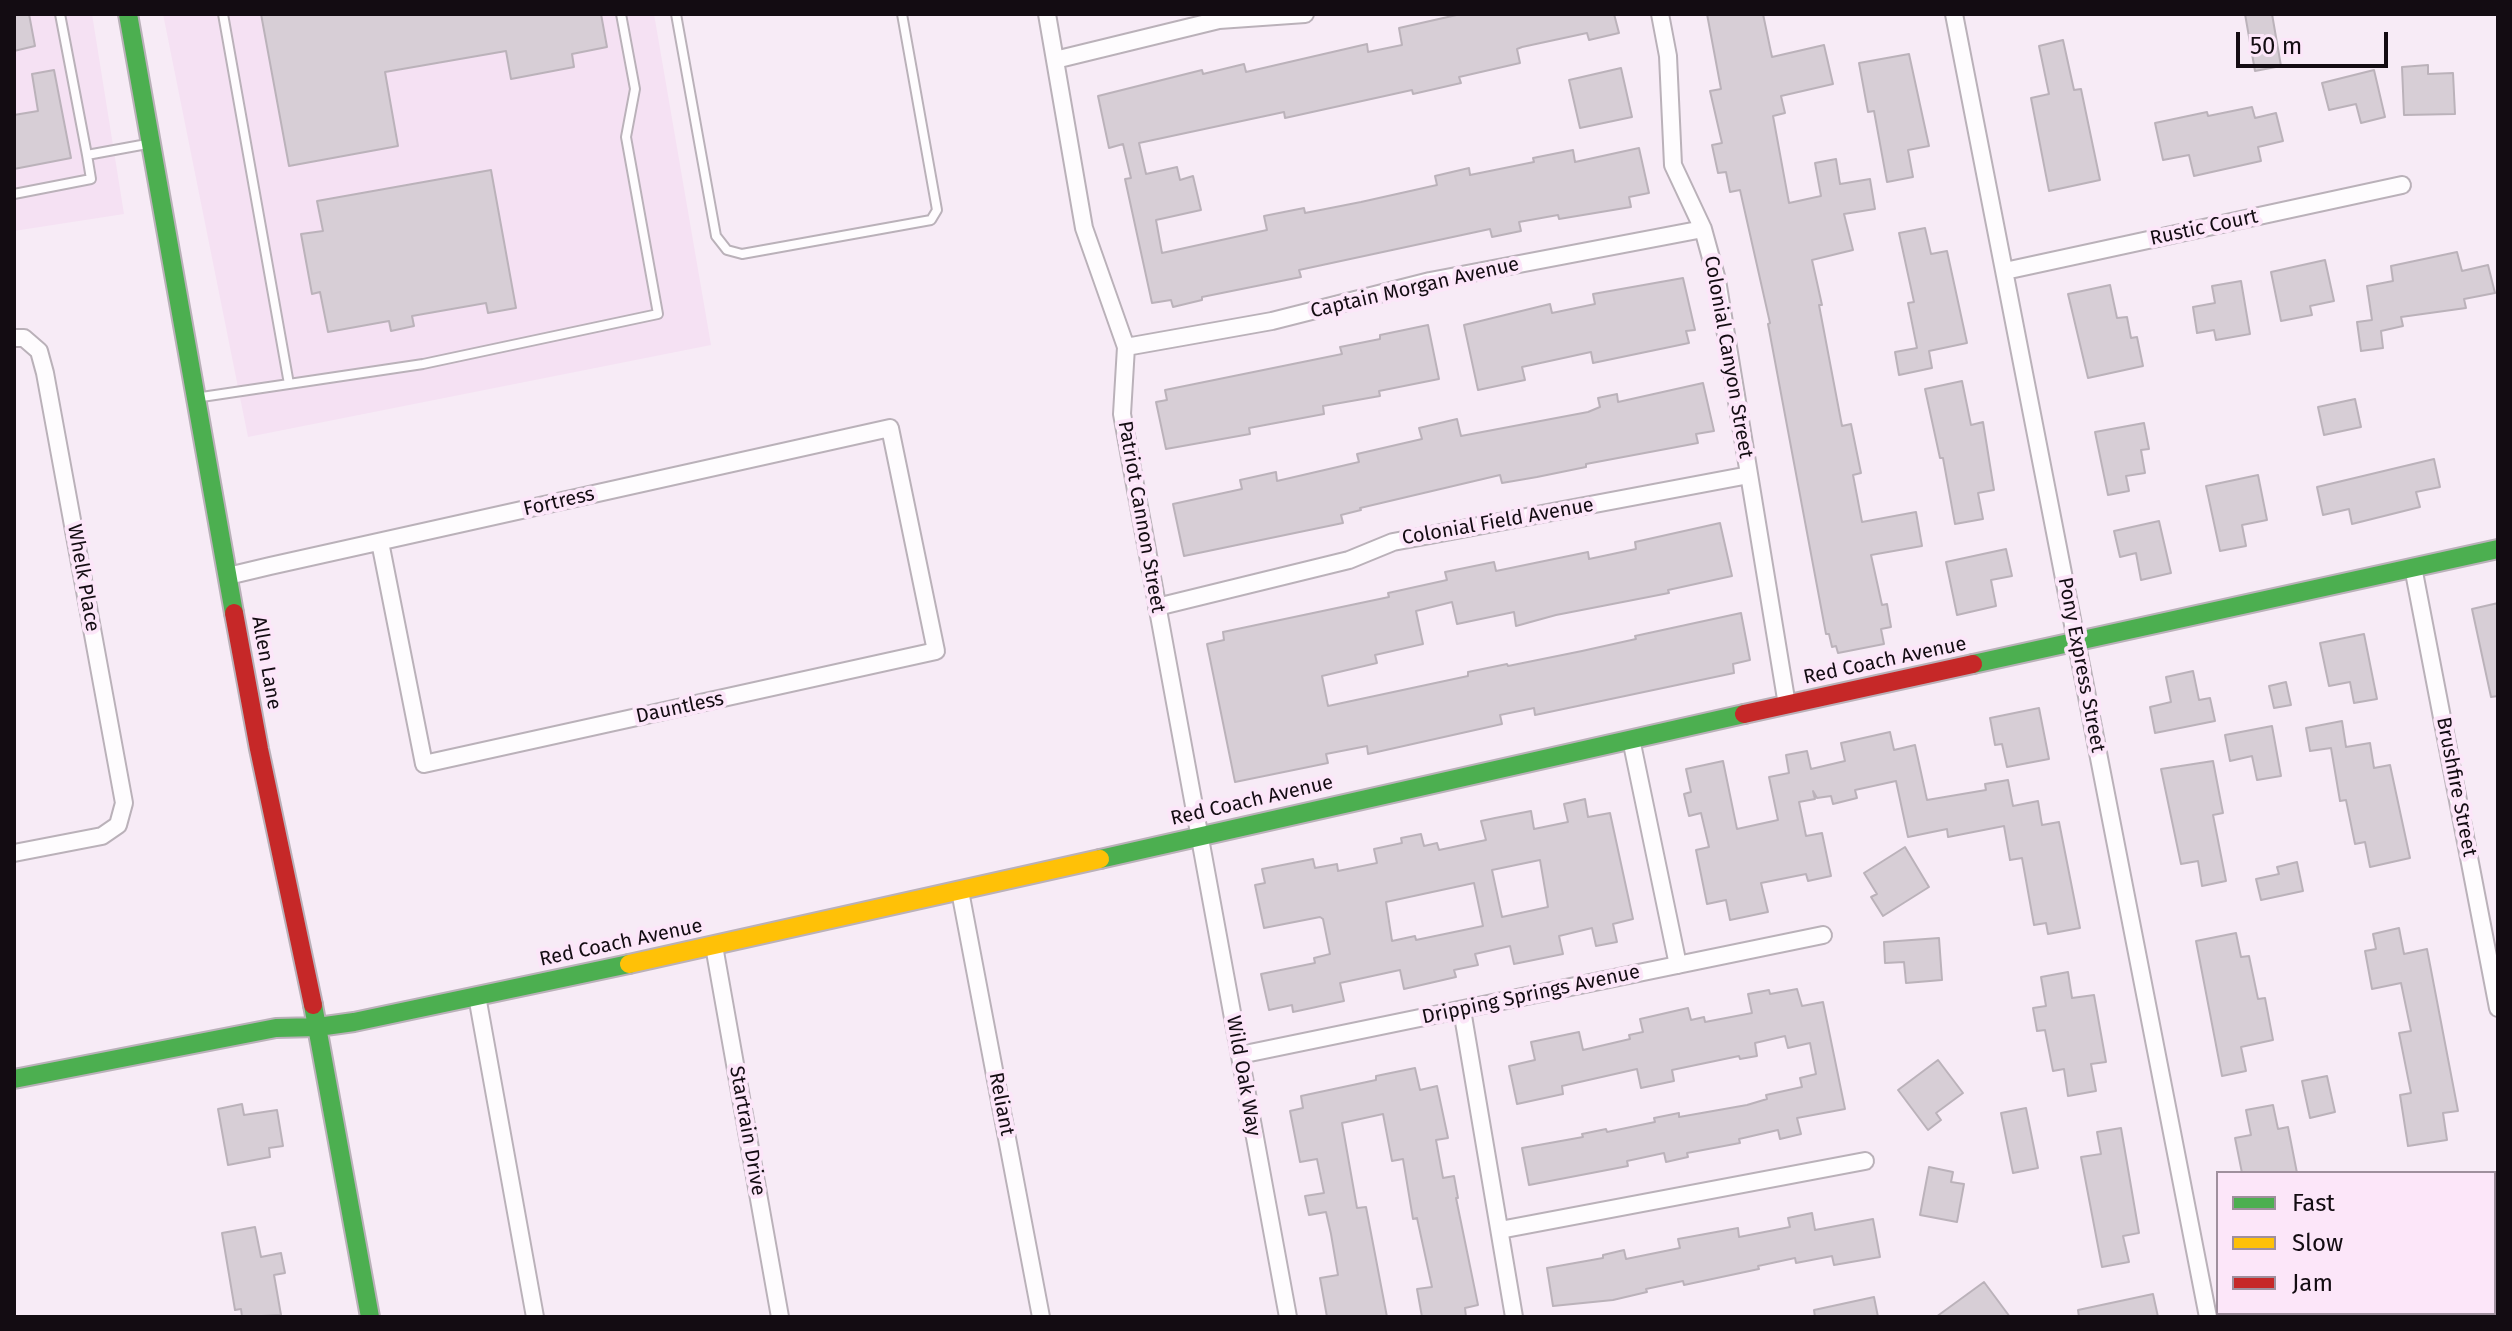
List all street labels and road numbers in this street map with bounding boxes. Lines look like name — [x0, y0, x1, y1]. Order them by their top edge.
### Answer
street label: Rustic Court — [2148, 205, 2260, 251]
street label: Captain Morgan Avenue — [1308, 252, 1522, 324]
street label: Colonial Canyon Street — [1698, 254, 1758, 460]
street label: Patriot Cannon Street — [1112, 419, 1170, 615]
street label: Fortress — [521, 482, 597, 522]
street label: Colonial Field Avenue — [1400, 493, 1596, 551]
street label: Whelk Place — [62, 522, 104, 634]
street label: Pony Express Street — [2052, 575, 2110, 755]
street label: Allen Lane — [246, 615, 286, 711]
street label: Red Coach Avenue — [1801, 632, 1969, 690]
street label: Dauntless — [634, 687, 726, 729]
street label: Brushfire Street — [2431, 715, 2481, 859]
street label: Red Coach Avenue — [1168, 771, 1336, 831]
street label: Red Coach Avenue — [537, 914, 705, 972]
street label: Dripping Springs Avenue — [1420, 960, 1642, 1030]
street label: Wild Oak Way — [1221, 1014, 1265, 1138]
street label: Startrain Drive — [724, 1064, 770, 1198]
street label: Reliant — [983, 1070, 1019, 1138]

